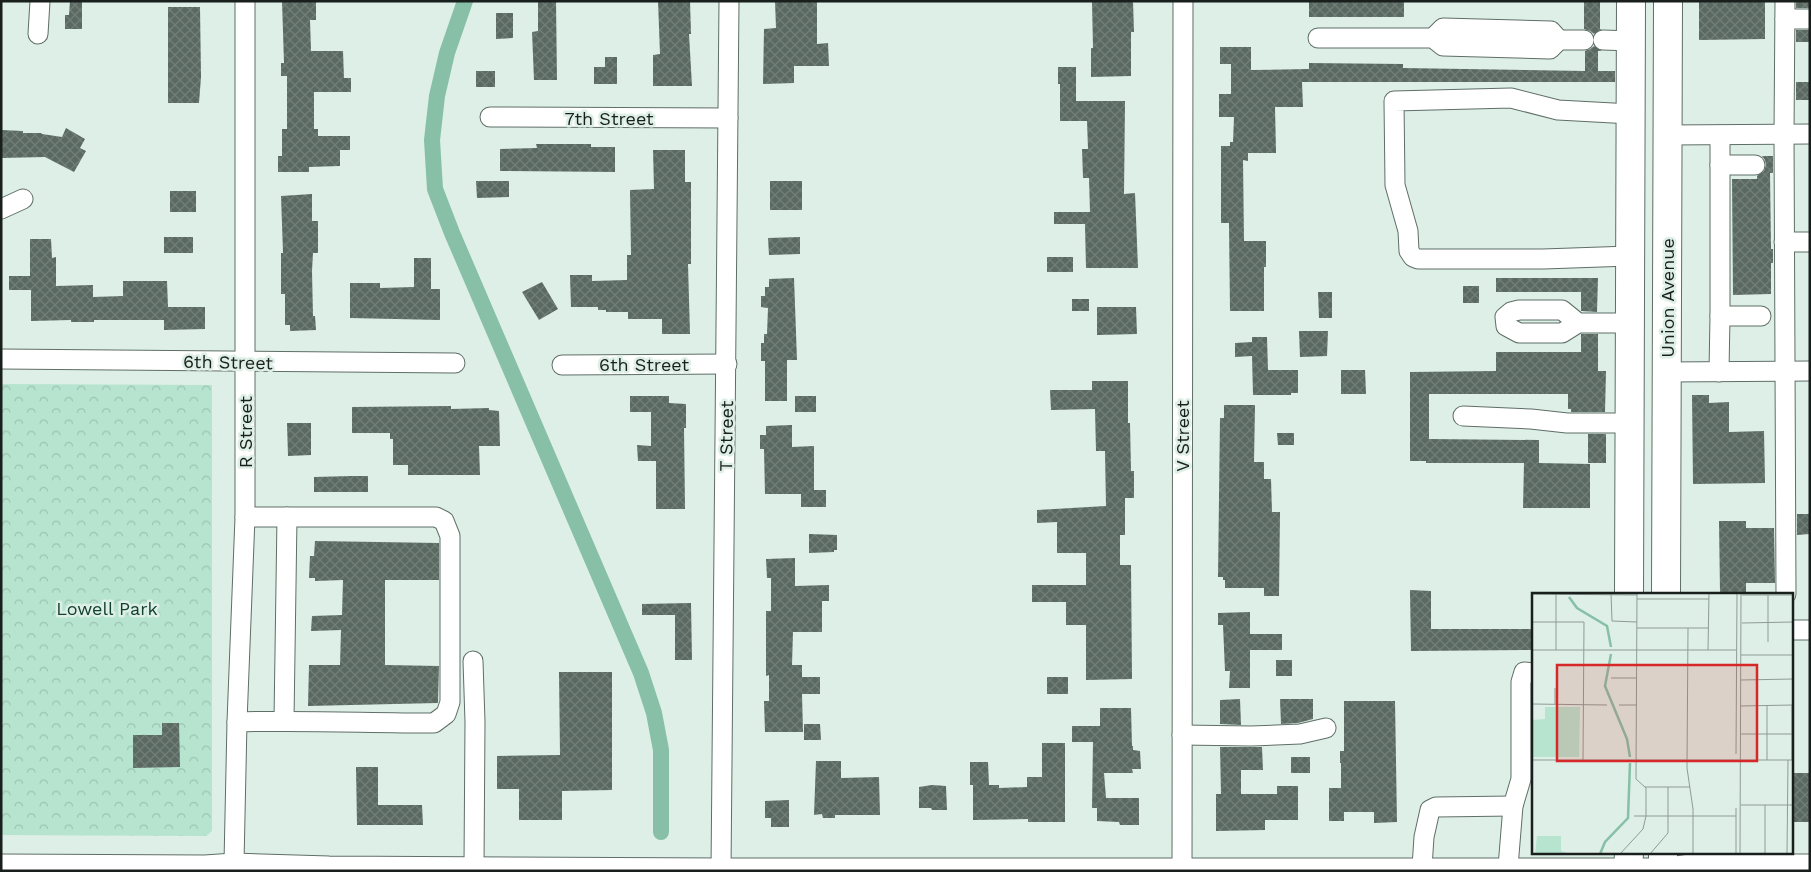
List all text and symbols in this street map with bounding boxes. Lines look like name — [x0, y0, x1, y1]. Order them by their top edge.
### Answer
street label: 7th Street — [564, 108, 654, 129]
street label: Union Avenue — [1657, 238, 1678, 358]
street label: 6th Street — [183, 351, 274, 373]
street label: 6th Street — [599, 354, 689, 375]
street label: R Street — [235, 395, 256, 468]
street label: T Street — [715, 400, 737, 472]
street label: V Street — [1172, 400, 1193, 472]
inset map — [1532, 593, 1794, 854]
park label: Lowell Park — [56, 598, 158, 619]

